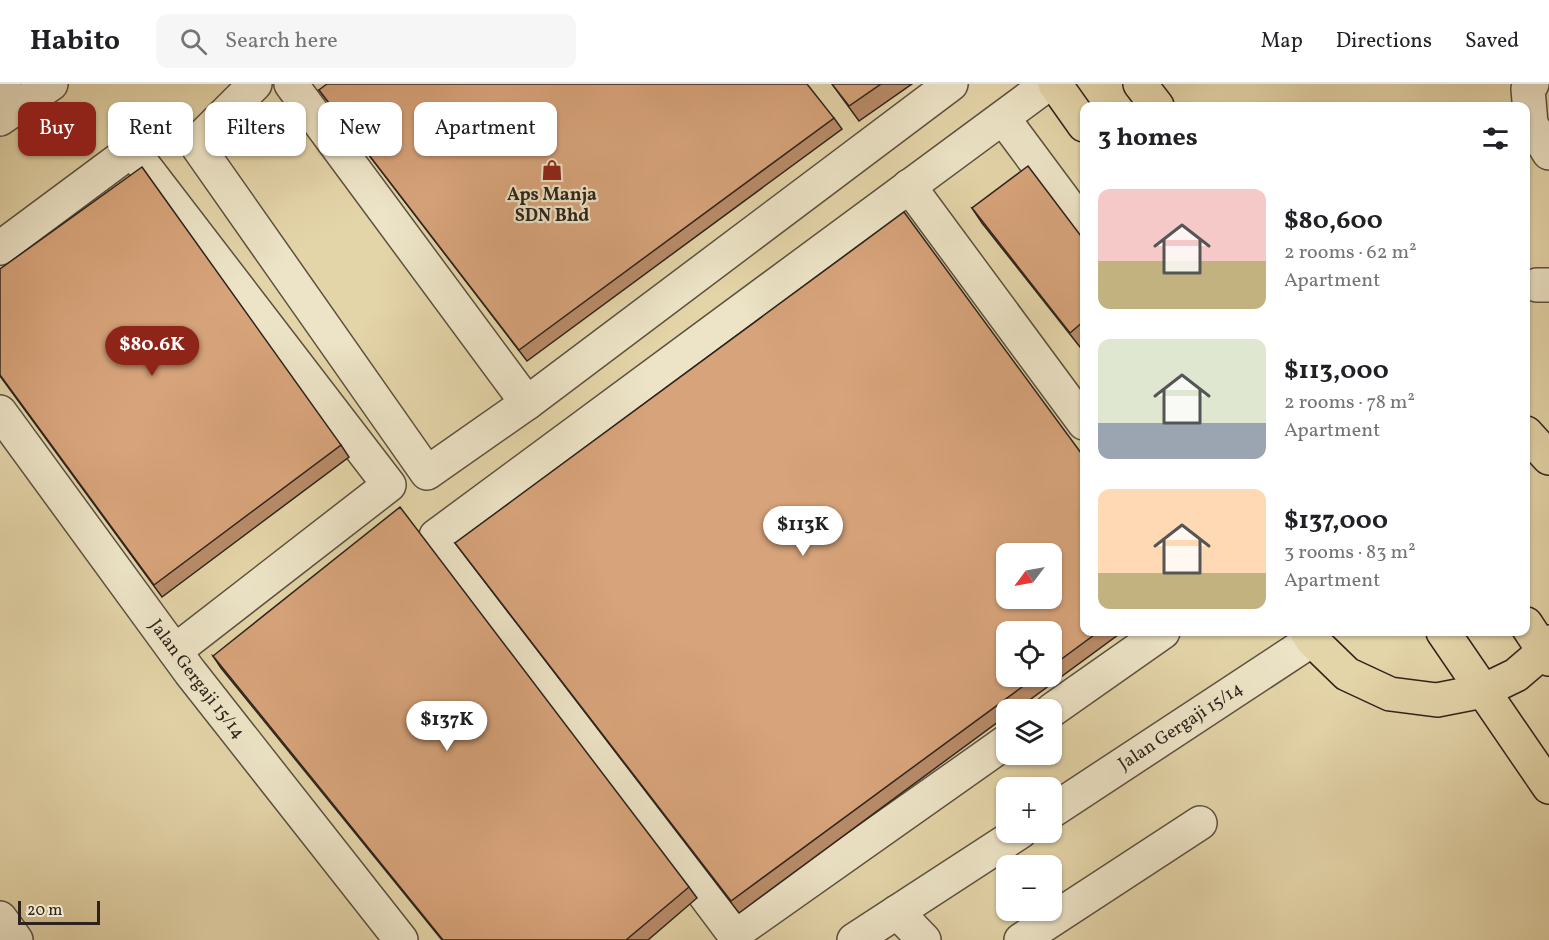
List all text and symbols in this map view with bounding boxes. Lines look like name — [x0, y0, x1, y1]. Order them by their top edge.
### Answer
search box — [156, 14, 576, 68]
text: Habito — [30, 22, 120, 61]
icon: search — [177, 25, 210, 58]
text: Search here — [225, 26, 338, 57]
text: Map — [1261, 27, 1303, 56]
text: Directions — [1336, 27, 1432, 56]
text: Saved — [1465, 27, 1519, 56]
chip: Buy — [18, 102, 96, 156]
chip: Rent — [108, 102, 193, 156]
chip: Filters — [205, 102, 306, 156]
chip: New — [318, 102, 402, 156]
chip: Apartment — [414, 102, 557, 156]
text: 3 homes — [1098, 120, 1198, 156]
icon: filters — [1479, 122, 1512, 155]
shop icon: Aps Manja SDN Bhd — [540, 158, 564, 182]
place label: Aps Manja SDN Bhd — [507, 183, 597, 229]
text: $80,600 — [1284, 203, 1383, 239]
icon: home — [1146, 213, 1218, 285]
text: 2 rooms · 62 m² — [1284, 239, 1417, 267]
text: Apartment — [1284, 267, 1380, 295]
pin: $80.6K — [103, 326, 201, 377]
text: $80.6K — [119, 331, 185, 359]
text: $113,000 — [1284, 353, 1389, 389]
icon: home — [1146, 363, 1218, 435]
text: 2 rooms · 78 m² — [1284, 389, 1415, 417]
text: Apartment — [1284, 417, 1380, 445]
text: $137,000 — [1284, 503, 1388, 539]
pin: $113K — [761, 506, 845, 557]
text: $113K — [777, 511, 829, 539]
icon: home — [1146, 513, 1218, 585]
text: 3 rooms · 83 m² — [1284, 539, 1416, 567]
north arrow — [996, 543, 1062, 609]
map controls — [996, 543, 1062, 921]
text: Apartment — [1284, 567, 1380, 595]
street label: Jalan Gergaji 15/14 — [143, 614, 251, 744]
button: locate — [996, 621, 1062, 687]
street label: Jalan Gergaji 15/14 — [1113, 676, 1248, 777]
button: layers — [996, 699, 1062, 765]
pin: $137K — [405, 701, 489, 752]
text: $137K — [420, 706, 474, 734]
button: + — [996, 777, 1062, 843]
button: − — [996, 855, 1062, 921]
scale bar — [18, 898, 100, 926]
text: 20 m — [27, 900, 62, 922]

